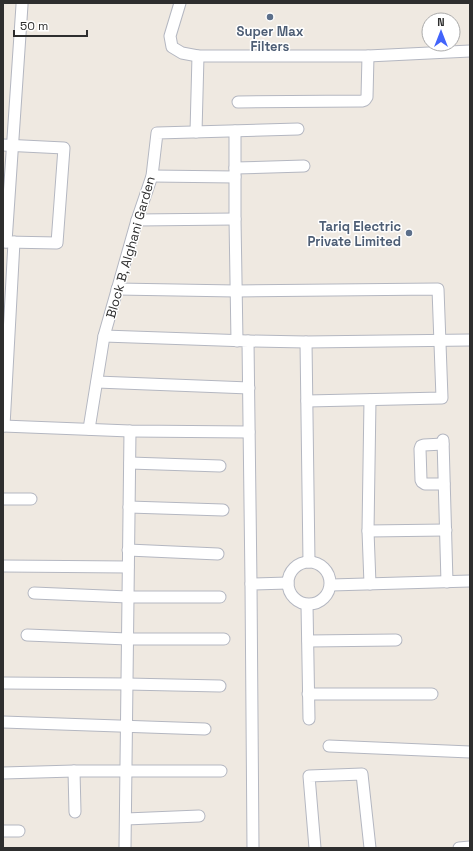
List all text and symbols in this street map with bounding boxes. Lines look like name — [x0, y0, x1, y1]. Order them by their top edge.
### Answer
scale bar — [14, 12, 87, 38]
marker: Super Max Filters — [265, 12, 275, 22]
north arrow — [421, 12, 461, 52]
text: N — [437, 15, 445, 29]
text: 50 m — [20, 18, 48, 34]
place label: Super Max Filters — [237, 23, 304, 55]
street label: Block B, Alghani Garden — [102, 174, 159, 320]
place label: Tariq Electric Private Limited — [307, 218, 401, 250]
marker: Tariq Electric Private Limited — [404, 228, 414, 238]

